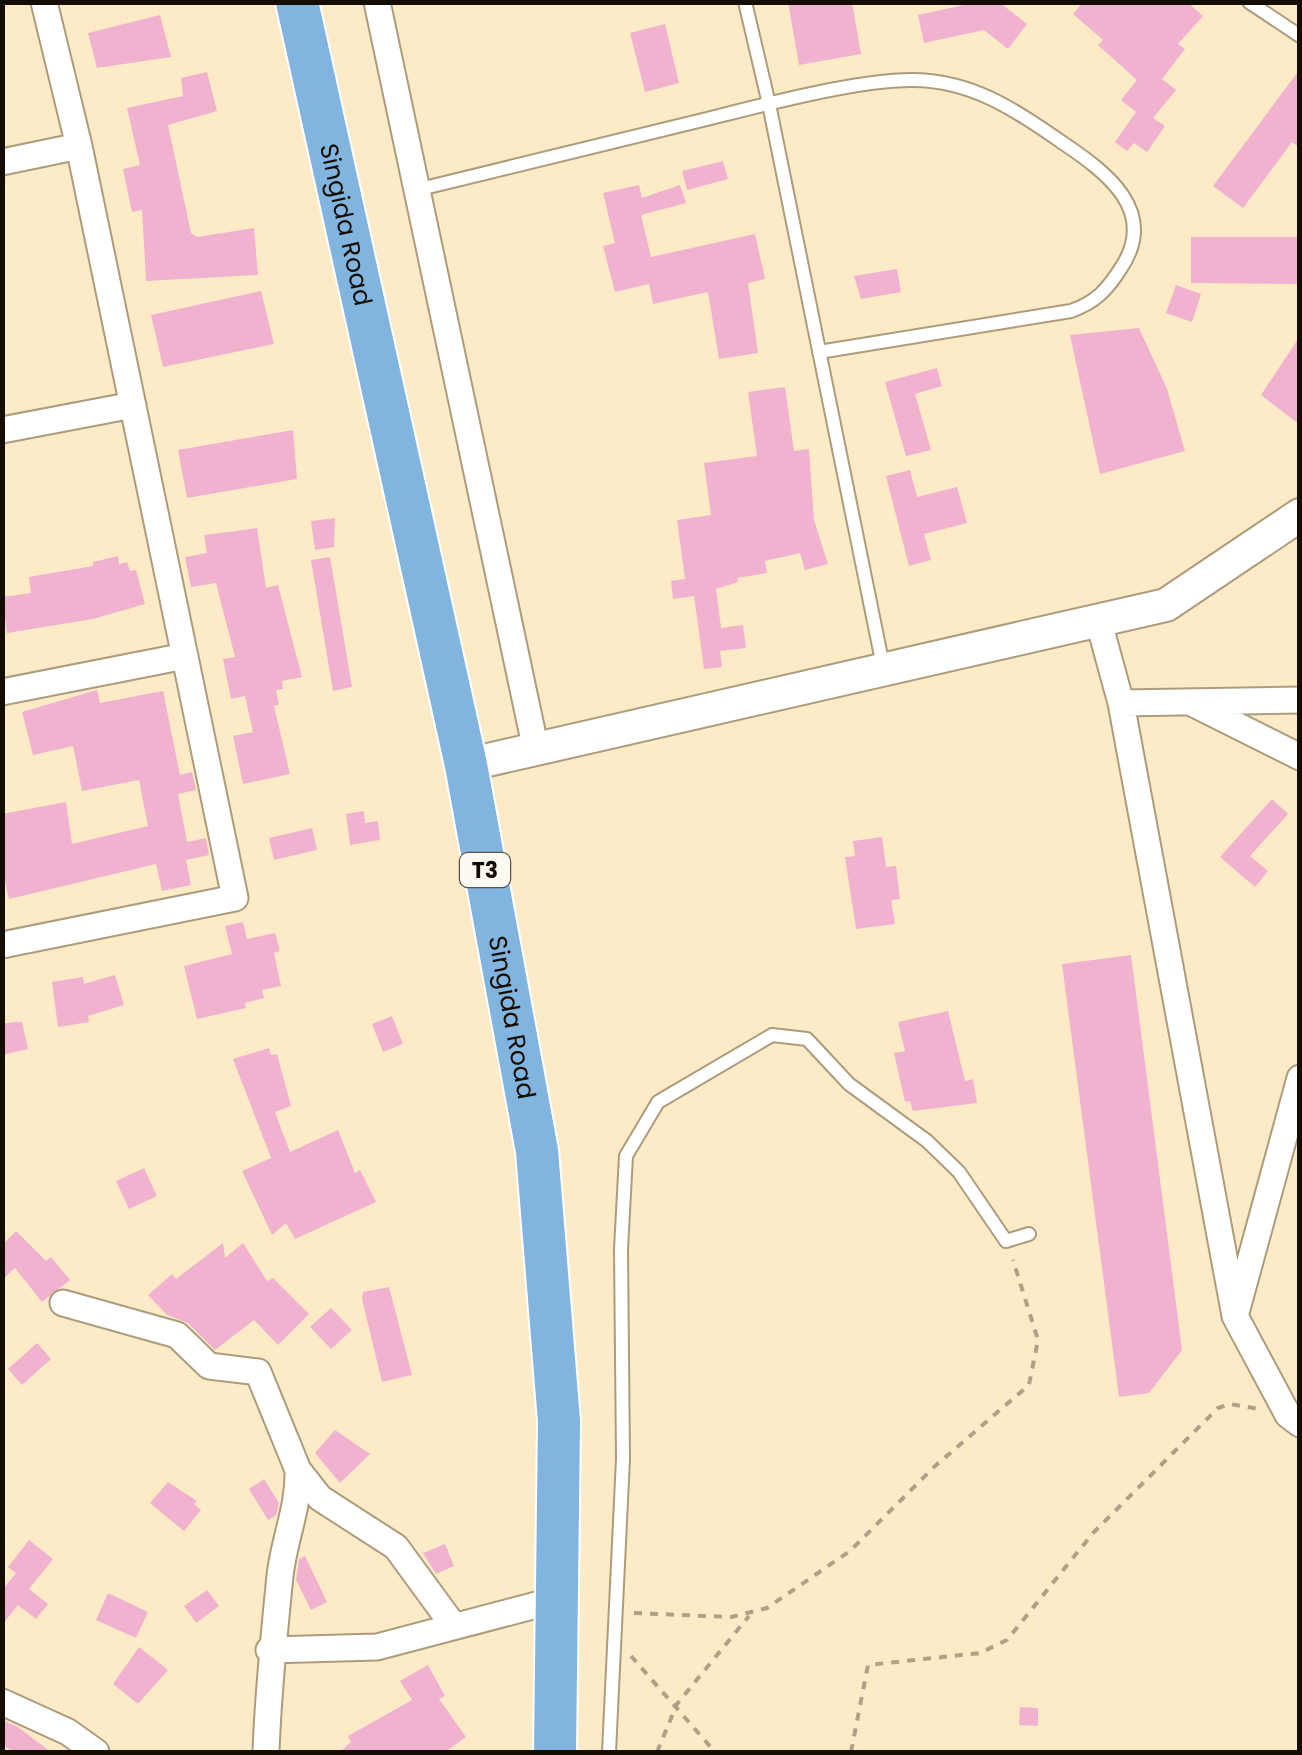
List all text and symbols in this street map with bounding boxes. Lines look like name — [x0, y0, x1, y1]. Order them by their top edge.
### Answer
street label: Singida Road — [311, 140, 381, 309]
road number: T3 — [460, 853, 510, 887]
street label: Singida Road — [480, 933, 545, 1102]

